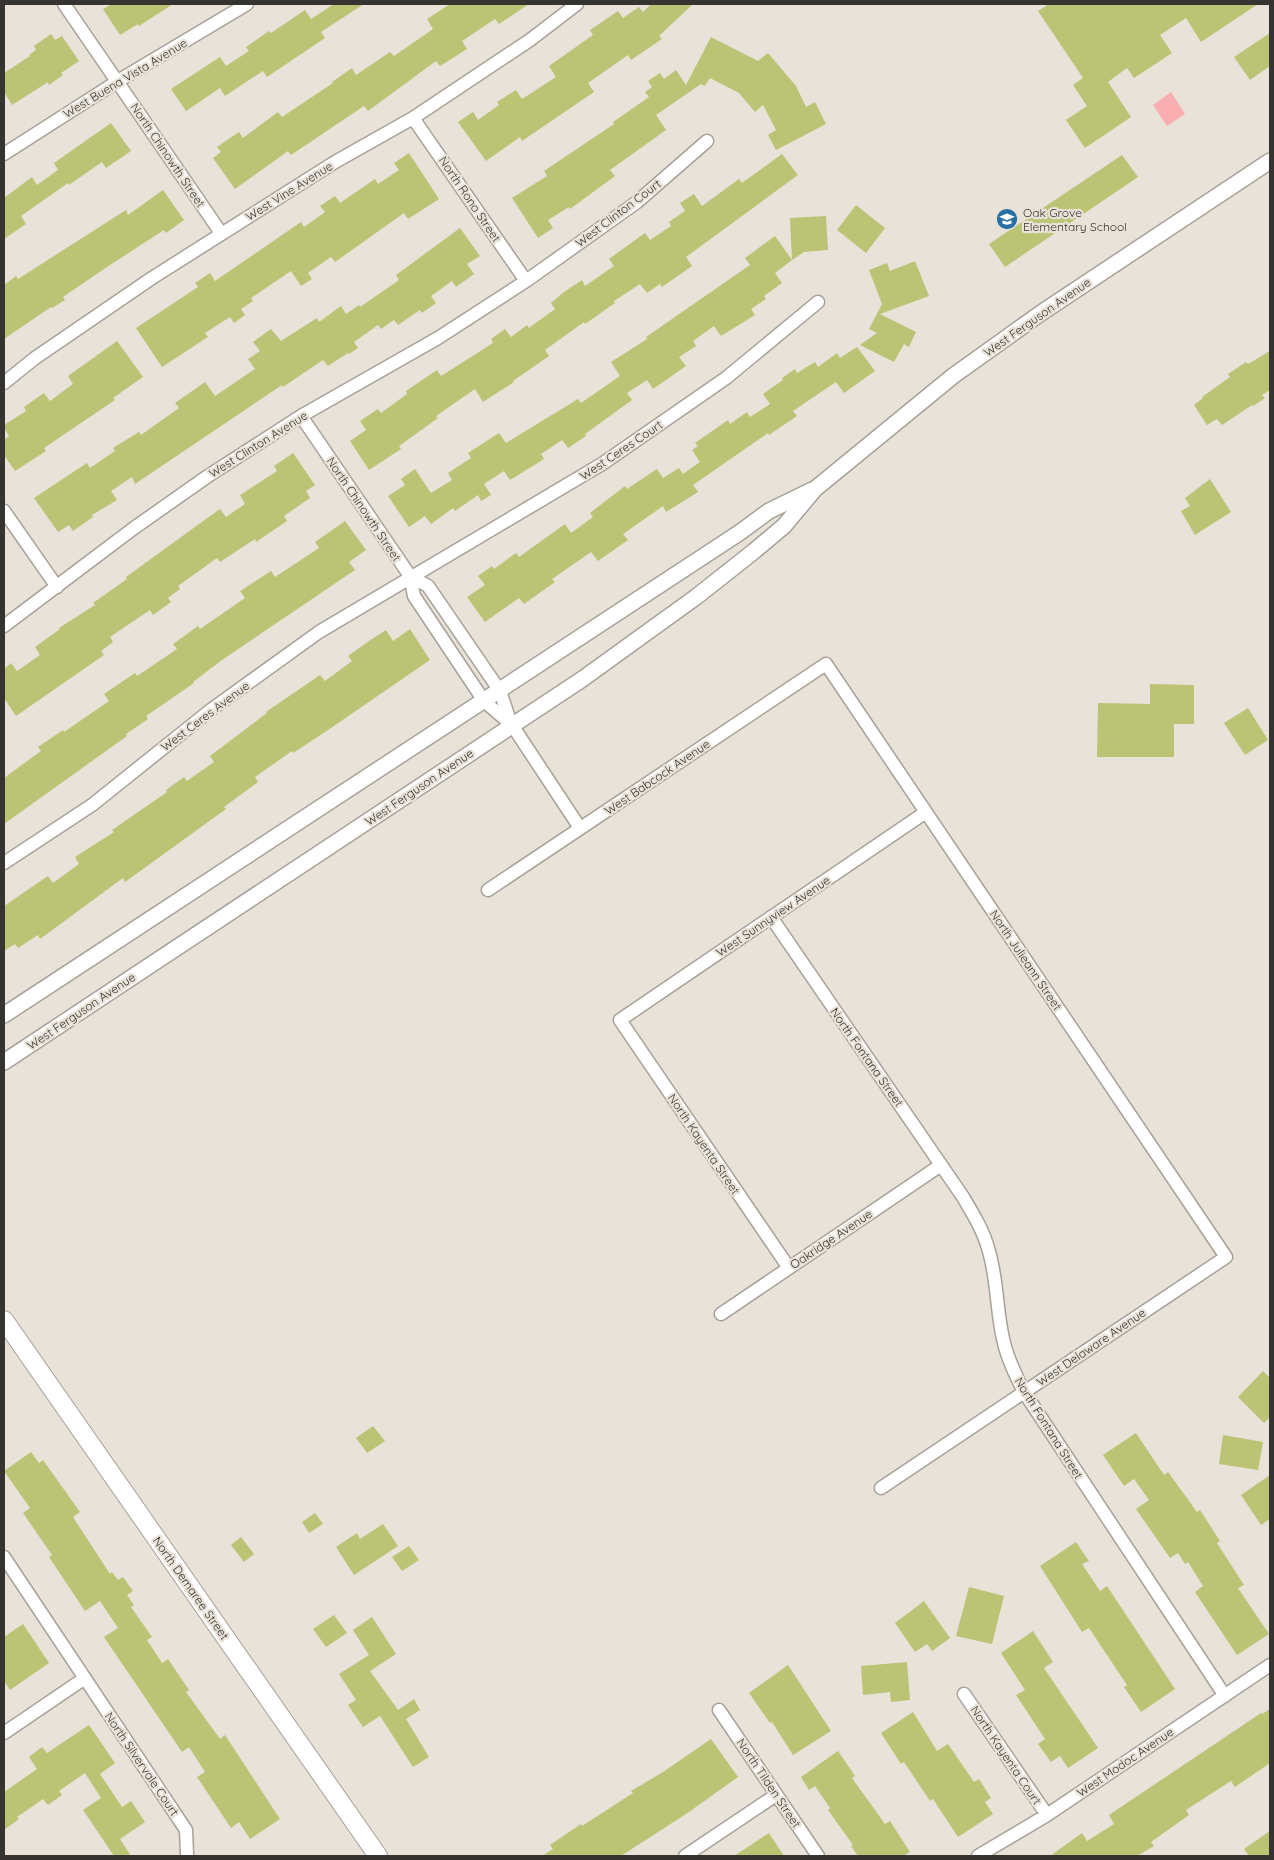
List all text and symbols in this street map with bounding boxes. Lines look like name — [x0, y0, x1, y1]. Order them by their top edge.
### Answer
street label: West Buena Vista Avenue — [60, 35, 190, 121]
street label: North Chinowth Street — [127, 100, 209, 210]
street label: North Rono Street — [436, 153, 504, 245]
street label: West Vine Avenue — [243, 158, 335, 224]
street label: West Clinton Court — [572, 176, 664, 250]
place label: Oak Grove Elementary School — [1023, 205, 1127, 234]
school or university icon: Oak Grove Elementary School — [995, 207, 1019, 231]
street label: West Ferguson Avenue — [981, 274, 1094, 360]
street label: West Clinton Avenue — [206, 407, 310, 481]
street label: West Ceres Court — [577, 417, 665, 483]
street label: North Chinowth Street — [323, 454, 405, 564]
street label: West Ceres Avenue — [158, 678, 252, 754]
street label: West Babcock Avenue — [601, 736, 713, 818]
street label: West Ferguson Avenue — [362, 745, 476, 829]
street label: West Sunnyview Avenue — [713, 872, 833, 960]
street label: North Julieann Street — [987, 907, 1065, 1013]
street label: West Ferguson Avenue — [24, 969, 138, 1053]
street label: North Fontana Street — [827, 1005, 907, 1109]
street label: North Kayenta Street — [665, 1091, 743, 1197]
street label: Oakridge Avenue — [787, 1206, 875, 1272]
street label: West Delaware Avenue — [1034, 1305, 1149, 1389]
street label: North Fontana Street — [1012, 1374, 1086, 1482]
street label: North Demaree Street — [150, 1534, 232, 1642]
street label: North Kayenta Court — [967, 1703, 1045, 1807]
street label: North Silvervale Court — [102, 1709, 182, 1819]
street label: West Modoc Avenue — [1074, 1724, 1176, 1800]
street label: North Tilden Street — [734, 1736, 804, 1830]

